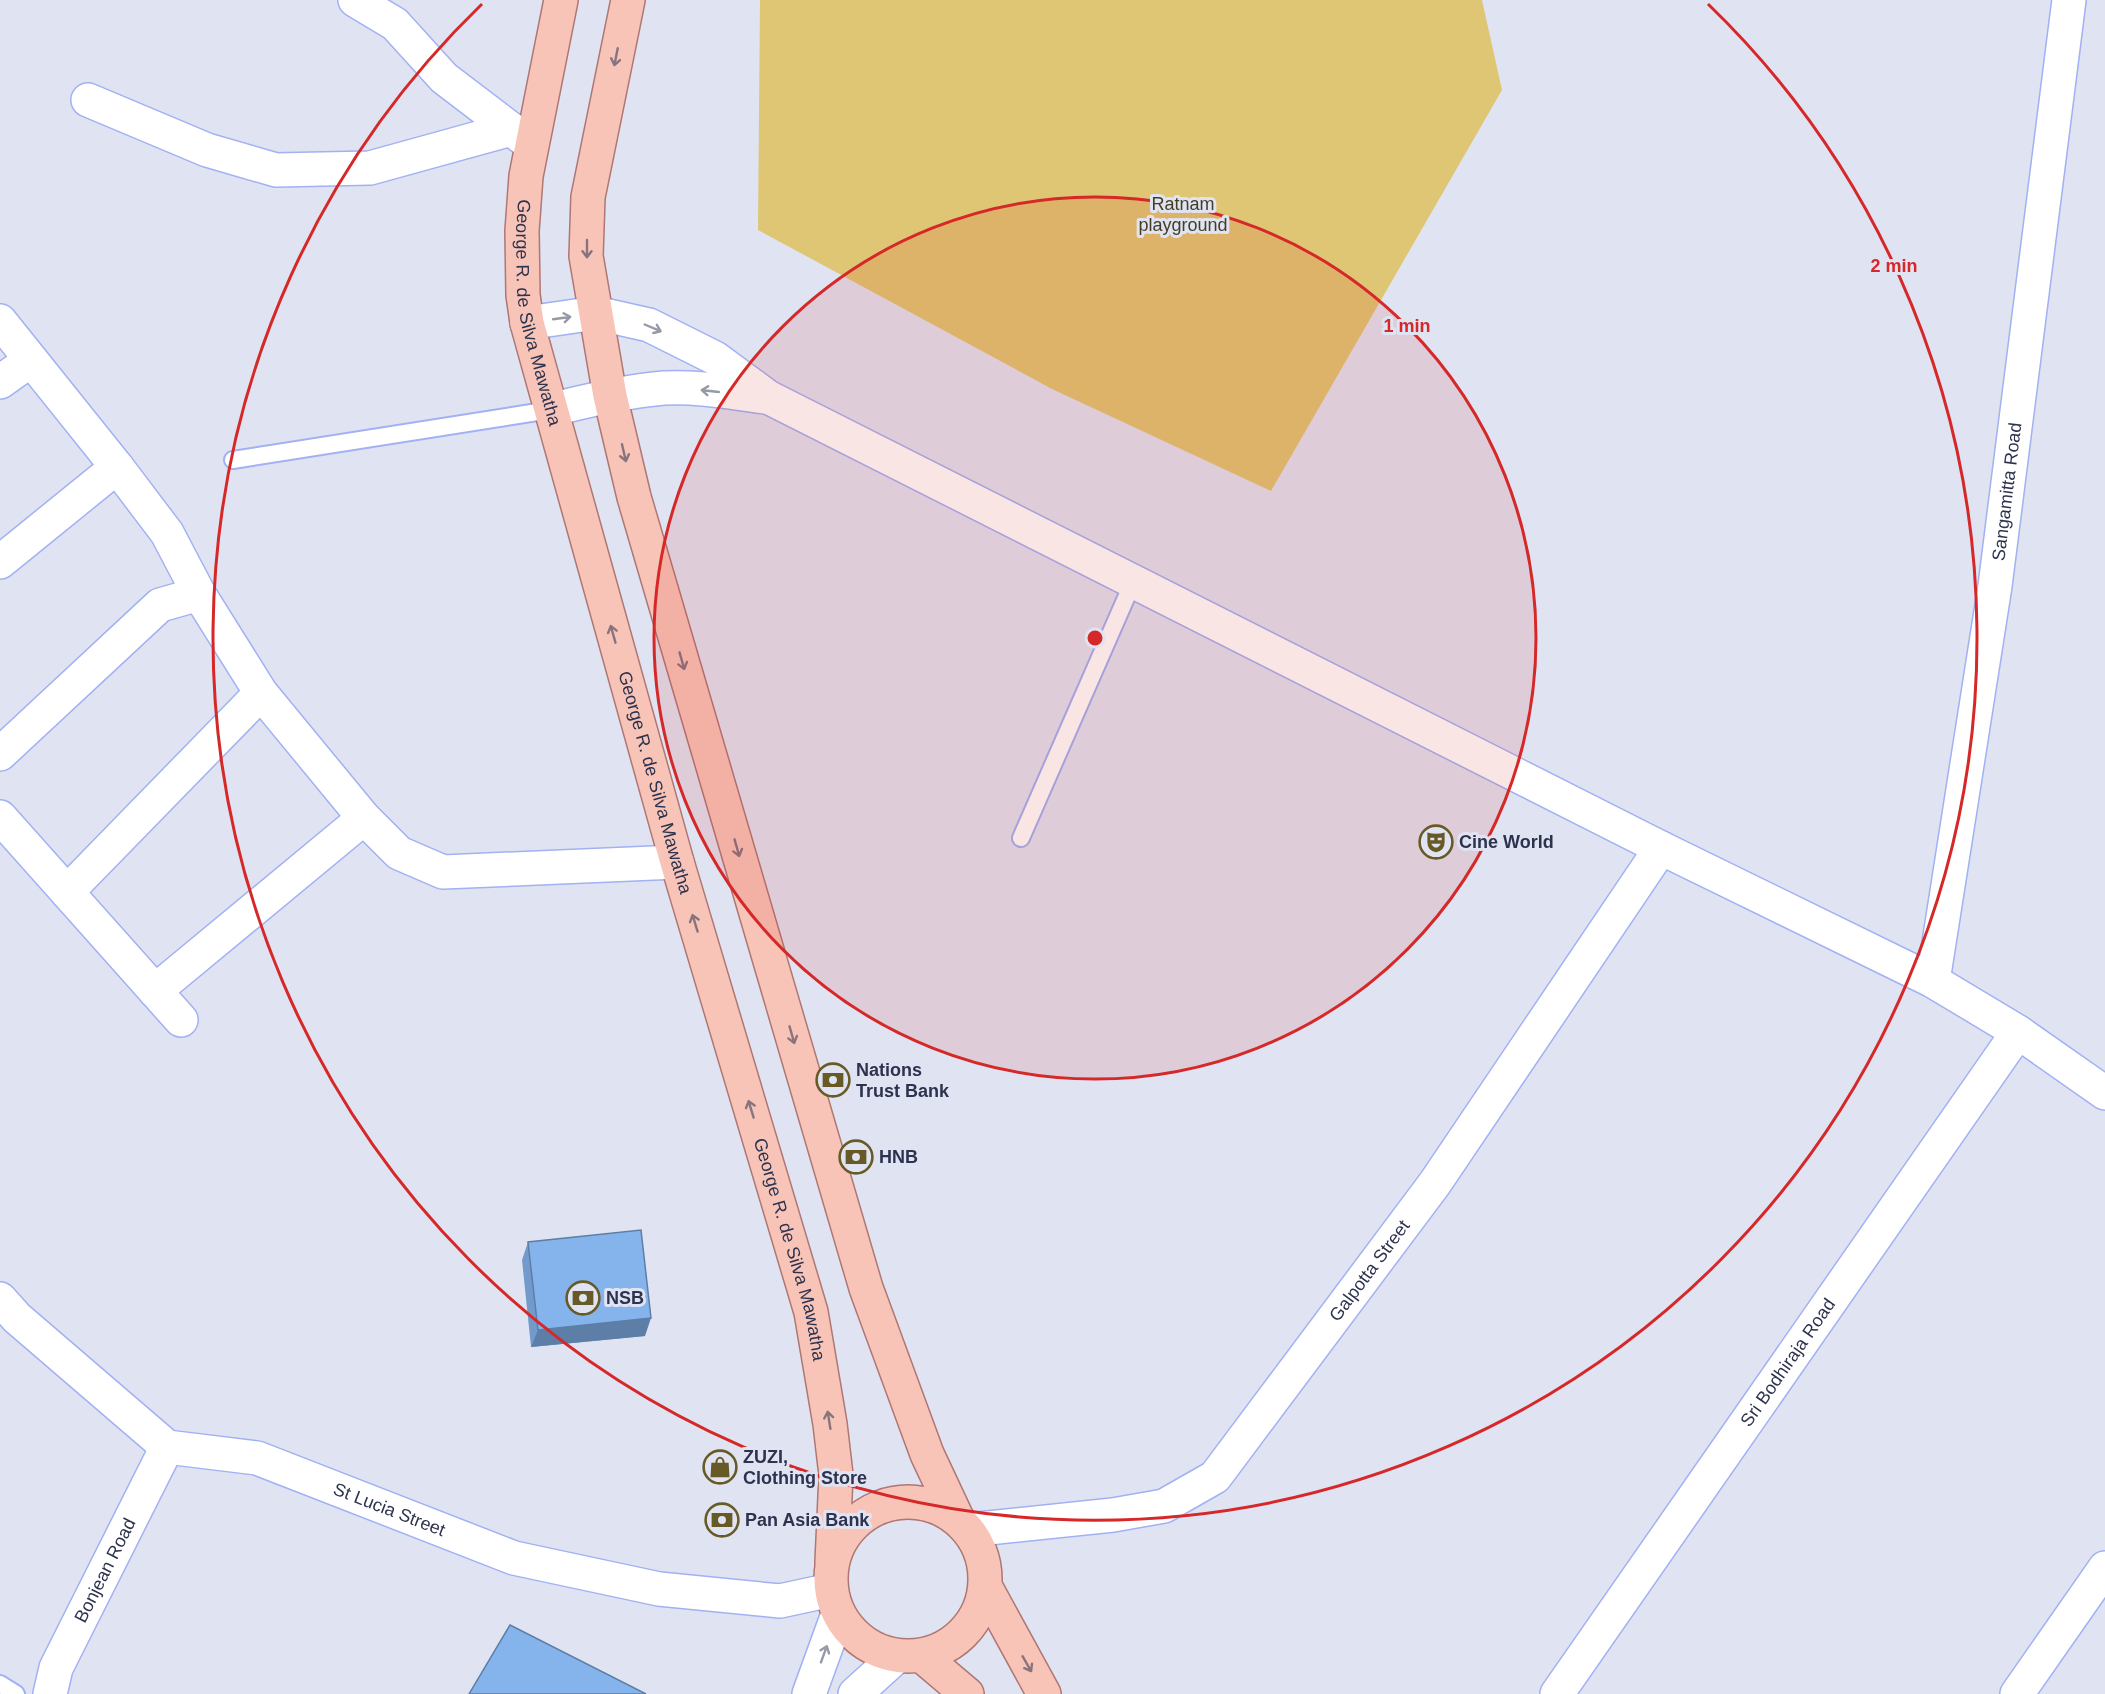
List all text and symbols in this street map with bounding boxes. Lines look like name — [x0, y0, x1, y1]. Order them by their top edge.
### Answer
one-way arrow — [610, 47, 621, 67]
park label: Ratnam playground — [1138, 194, 1228, 235]
street label: George R. de Silva Mawatha — [512, 199, 565, 429]
one-way arrow — [581, 239, 593, 259]
text: 2 min — [1870, 256, 1918, 276]
one-way arrow — [551, 313, 571, 324]
text: 1 min — [1383, 316, 1431, 336]
one-way arrow — [643, 323, 661, 334]
one-way arrow — [700, 385, 720, 396]
street label: Sangamitta Road — [1988, 421, 2026, 562]
one-way arrow — [619, 443, 630, 462]
one-way arrow — [607, 625, 618, 644]
centre of rings — [1085, 628, 1105, 648]
one-way arrow — [677, 651, 688, 670]
street label: George R. de Silva Mawatha — [614, 669, 696, 897]
theatre icon: Cine World — [1418, 824, 1454, 860]
place label: Cine World — [1459, 832, 1554, 852]
one-way arrow — [732, 838, 743, 857]
one-way arrow — [689, 913, 700, 932]
one-way arrow — [787, 1025, 798, 1044]
place label: Nations Trust Bank — [856, 1060, 950, 1101]
bank icon: Nations Trust Bank — [815, 1062, 851, 1098]
one-way arrow — [745, 1100, 756, 1119]
street label: George R. de Silva Mawatha — [750, 1136, 829, 1363]
bank icon: HNB — [838, 1139, 874, 1175]
place label: HNB — [879, 1147, 918, 1167]
street label: Galpotta Street — [1325, 1216, 1414, 1325]
bank icon: NSB — [565, 1280, 601, 1316]
place label: NSB — [606, 1288, 644, 1308]
street label: Sri Bodhiraja Road — [1736, 1295, 1839, 1430]
one-way arrow — [823, 1411, 834, 1431]
place label: ZUZI, Clothing Store — [743, 1447, 867, 1488]
shop icon: ZUZI, Clothing Store — [702, 1449, 738, 1485]
street label: St Lucia Street — [331, 1479, 448, 1540]
bank icon: Pan Asia Bank — [704, 1502, 740, 1538]
place label: Pan Asia Bank — [745, 1510, 870, 1530]
street label: Bonjean Road — [71, 1515, 140, 1626]
one-way arrow — [819, 1645, 830, 1664]
one-way arrow — [1022, 1656, 1034, 1673]

